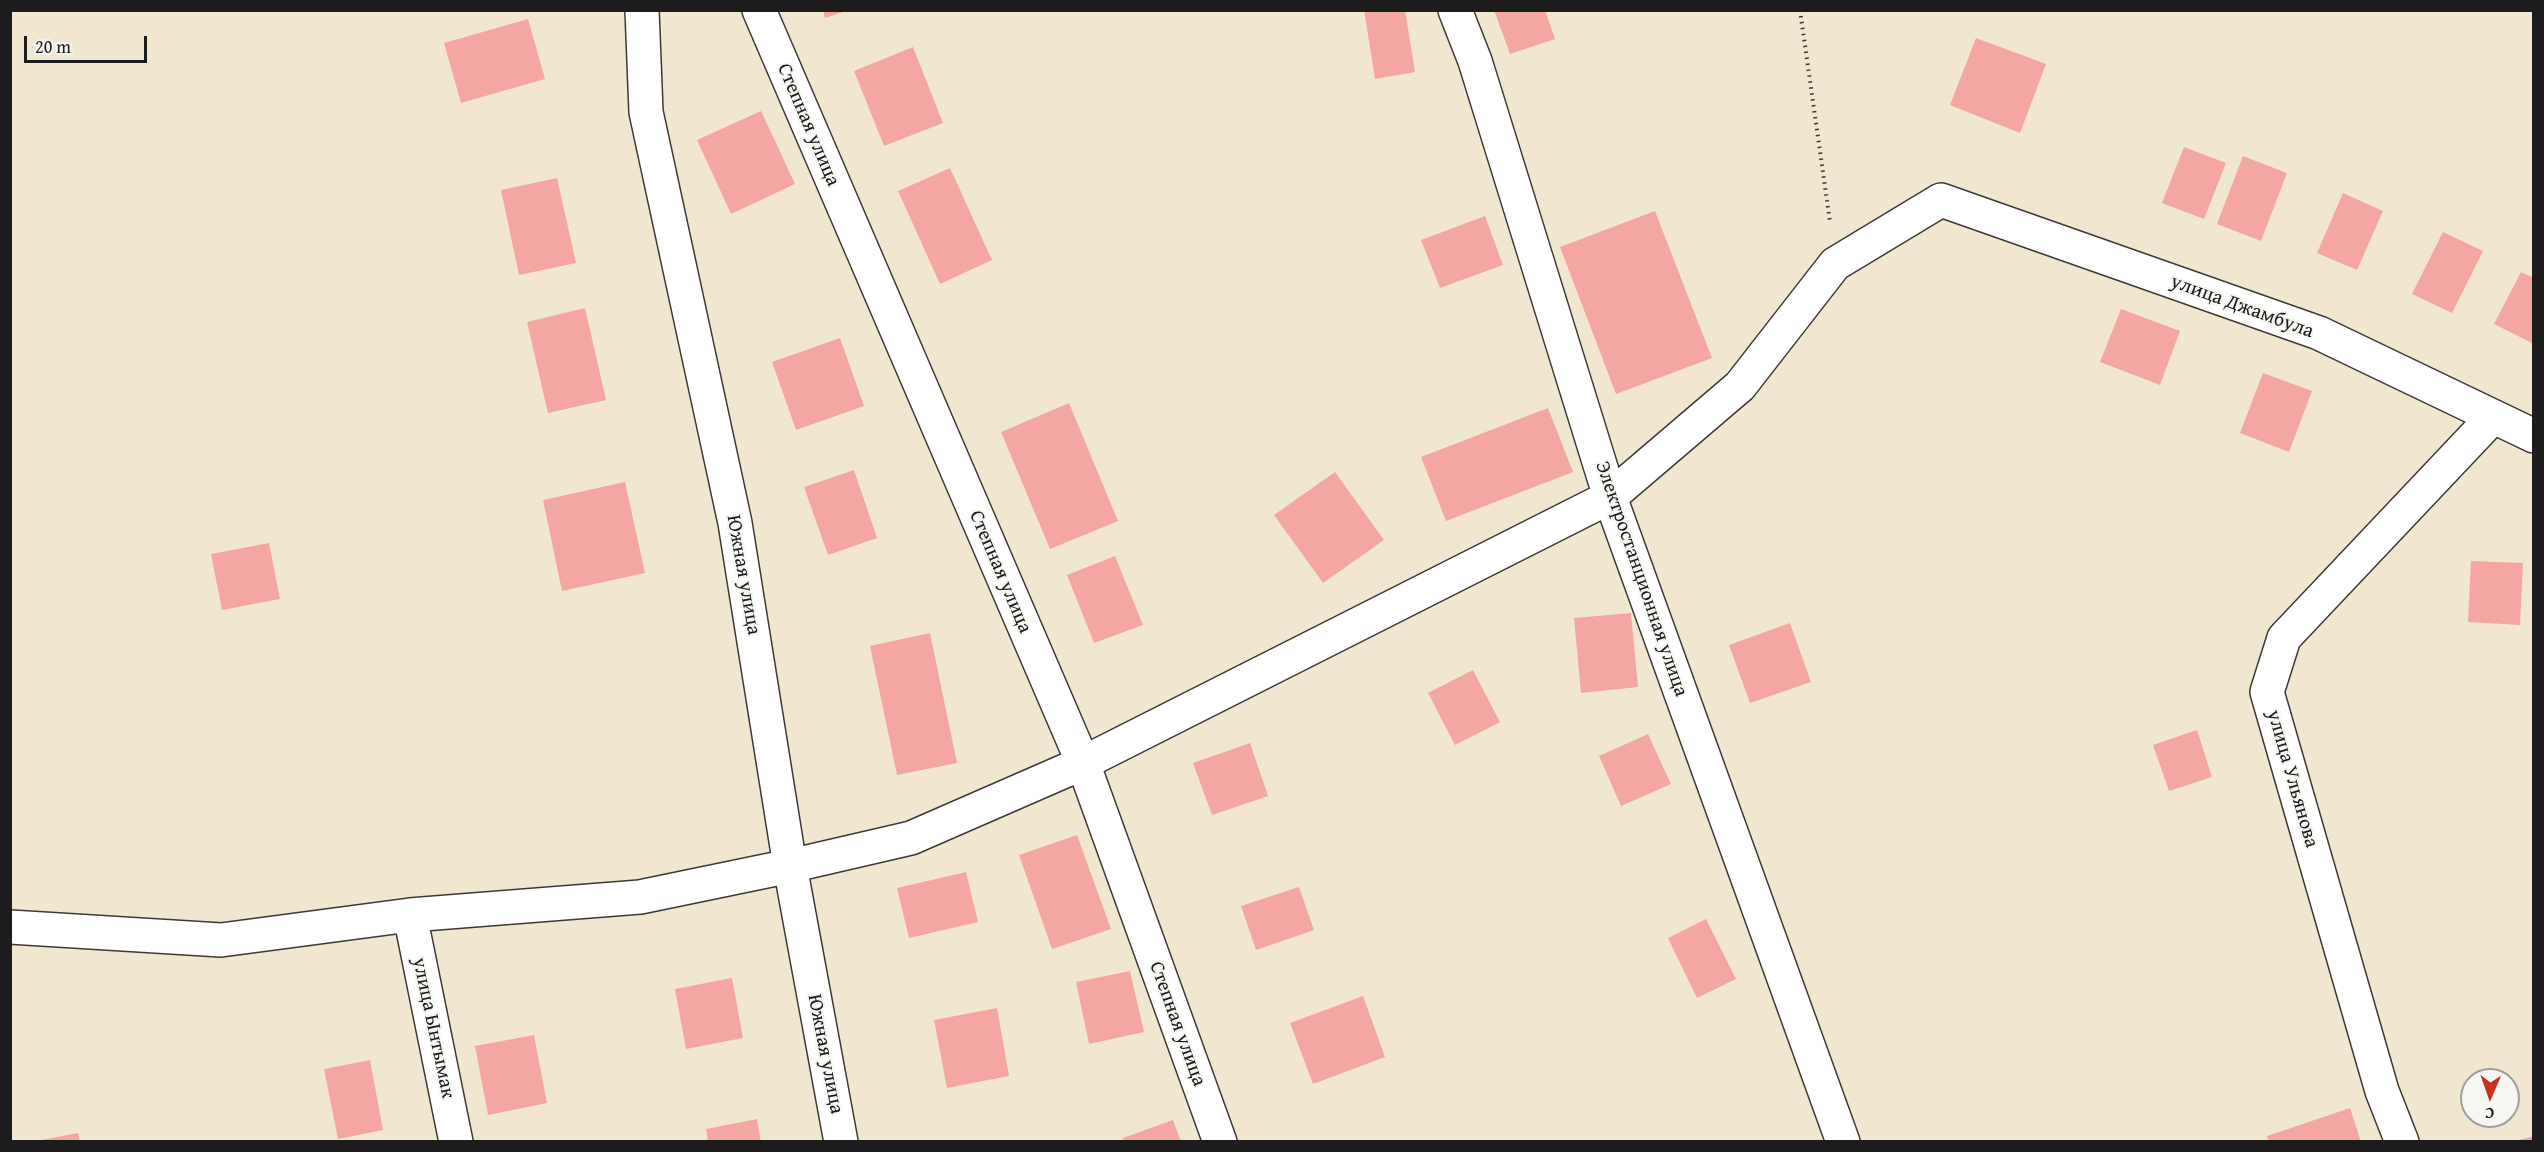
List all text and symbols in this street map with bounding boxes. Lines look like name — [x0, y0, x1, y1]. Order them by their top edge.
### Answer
scale bar — [27, 24, 150, 62]
text: 20 m — [35, 33, 71, 60]
street label: Степная улица — [771, 60, 845, 190]
street label: улица Джамбула — [2167, 270, 2317, 344]
street label: Электростанционная улица — [1589, 458, 1693, 700]
street label: Степная улица — [963, 507, 1037, 637]
street label: Южная улица — [721, 513, 765, 637]
street label: улица Ульянова — [2261, 707, 2323, 851]
street label: улица Ынтымак — [406, 955, 460, 1101]
street label: Степная улица — [1143, 958, 1211, 1090]
street label: Южная улица — [802, 992, 848, 1116]
north arrow — [2460, 1068, 2520, 1128]
text: С — [2485, 1102, 2494, 1126]

